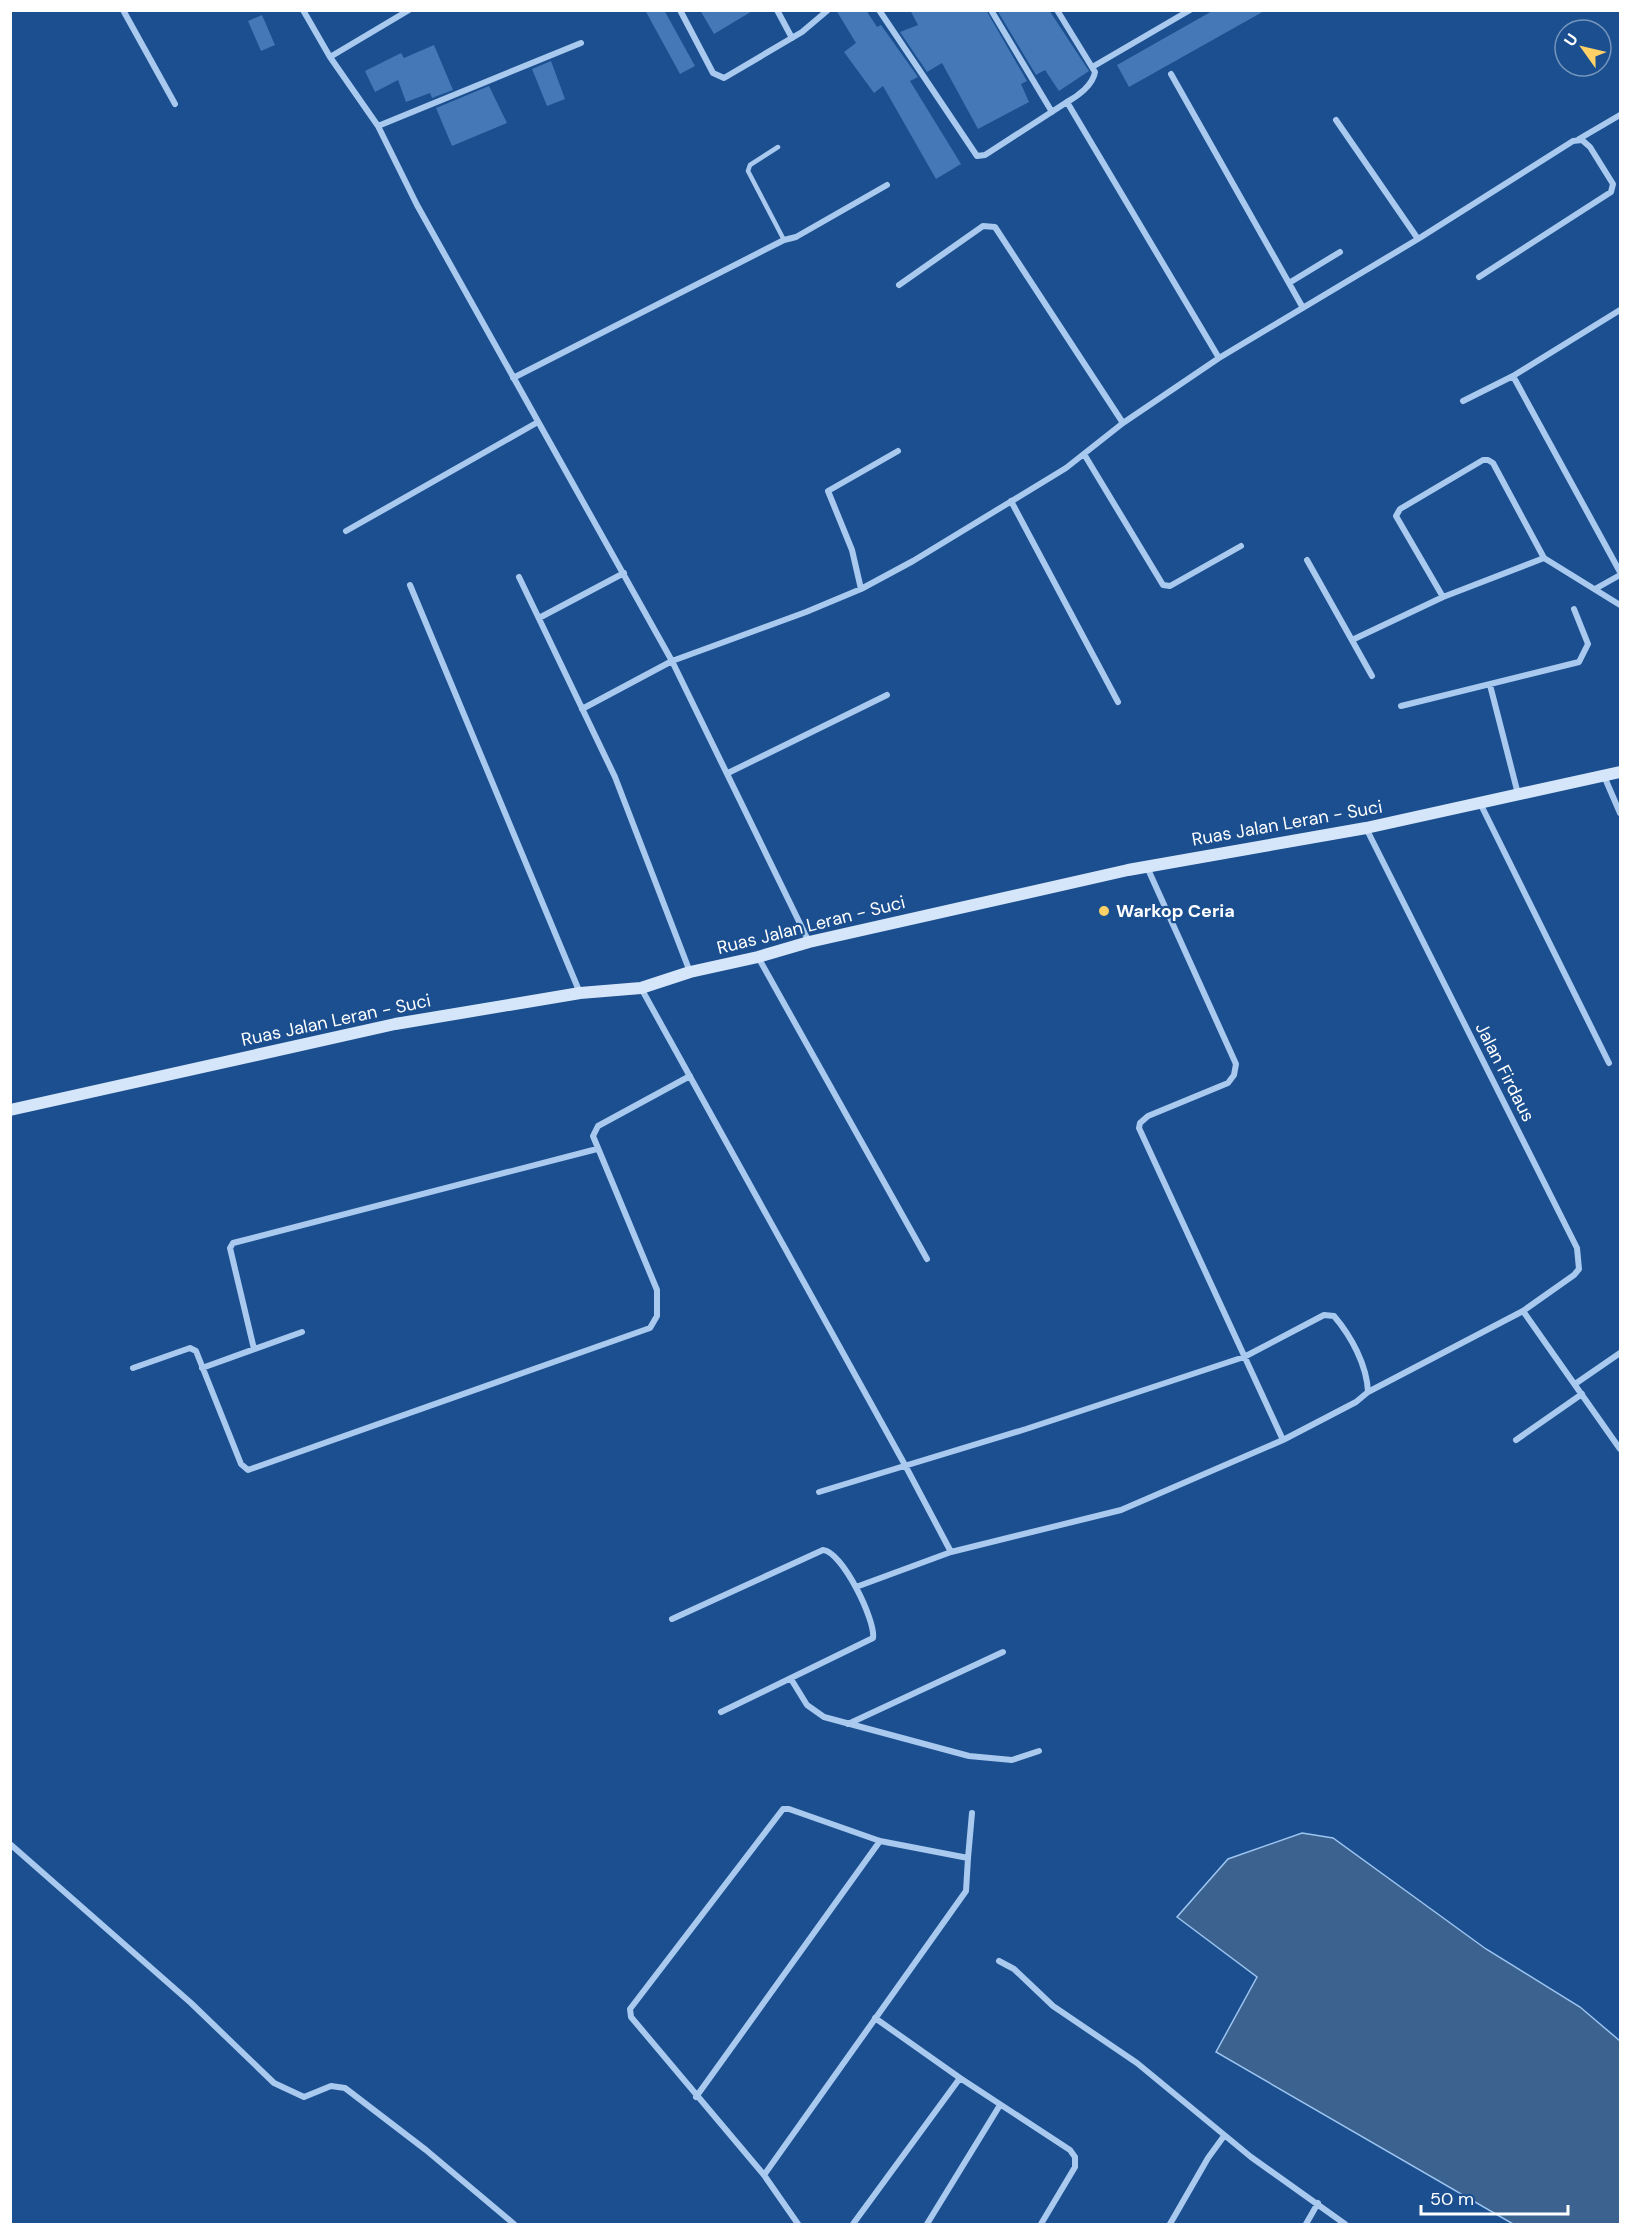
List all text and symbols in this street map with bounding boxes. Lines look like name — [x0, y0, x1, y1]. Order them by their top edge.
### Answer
north arrow — [1553, 18, 1613, 78]
text: U — [1559, 29, 1583, 50]
street label: Ruas Jalan Leran - Suci — [1190, 794, 1384, 852]
street label: Ruas Jalan Leran - Suci — [714, 890, 908, 960]
place label: Warkop Ceria — [1116, 899, 1235, 923]
marker: Warkop Ceria — [1097, 904, 1111, 918]
street label: Ruas Jalan Leran - Suci — [239, 988, 433, 1052]
street label: Jalan Firdaus — [1470, 1018, 1540, 1126]
scale bar — [1421, 2178, 1568, 2216]
text: 50 m — [1430, 2187, 1474, 2211]

